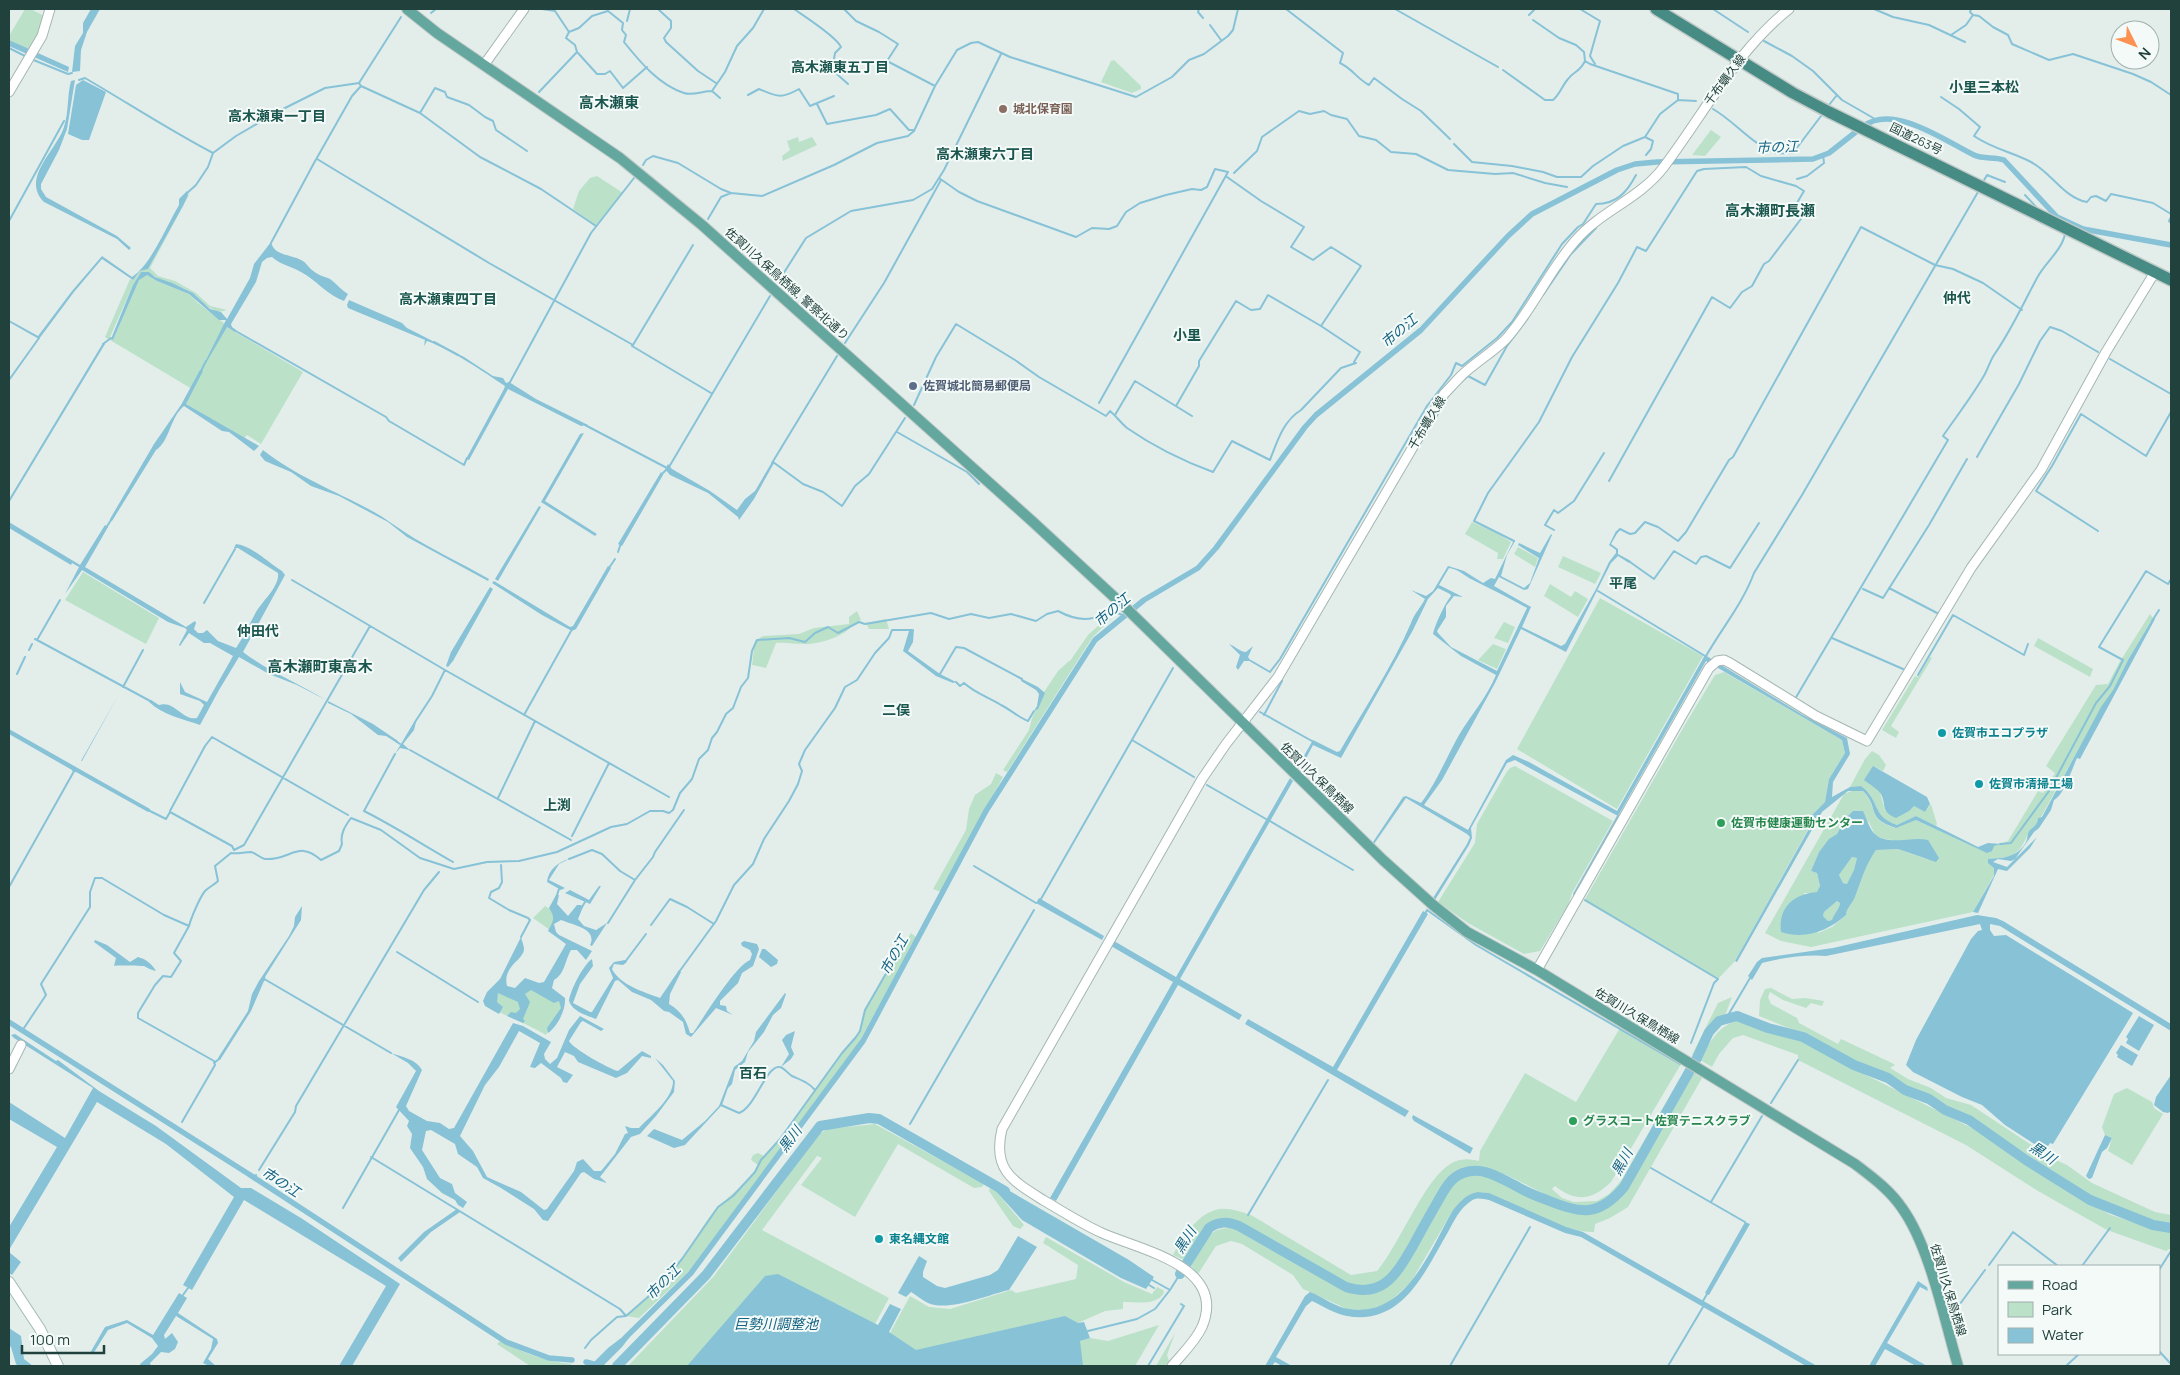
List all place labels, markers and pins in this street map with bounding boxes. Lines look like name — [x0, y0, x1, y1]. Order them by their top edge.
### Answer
place label: 城北保育園 — [1013, 100, 1073, 117]
marker: 城北保育園 — [997, 103, 1009, 115]
place label: 佐賀城北簡易郵便局 — [923, 377, 1031, 394]
marker: 佐賀城北簡易郵便局 — [907, 380, 919, 392]
place label: 佐賀市エコプラザ — [1952, 724, 2048, 741]
marker: 佐賀市エコプラザ — [1936, 727, 1948, 739]
place label: 佐賀市清掃工場 — [1989, 775, 2073, 792]
marker: 佐賀市清掃工場 — [1973, 778, 1985, 790]
place label: 佐賀市健康運動センター — [1731, 814, 1863, 831]
marker: 佐賀市健康運動センター — [1715, 817, 1727, 829]
place label: グラスコート佐賀テニスクラブ — [1583, 1112, 1751, 1129]
marker: グラスコート佐賀テニスクラブ — [1567, 1115, 1579, 1127]
place label: 東名縄文館 — [889, 1230, 949, 1247]
marker: 東名縄文館 — [873, 1233, 885, 1245]

